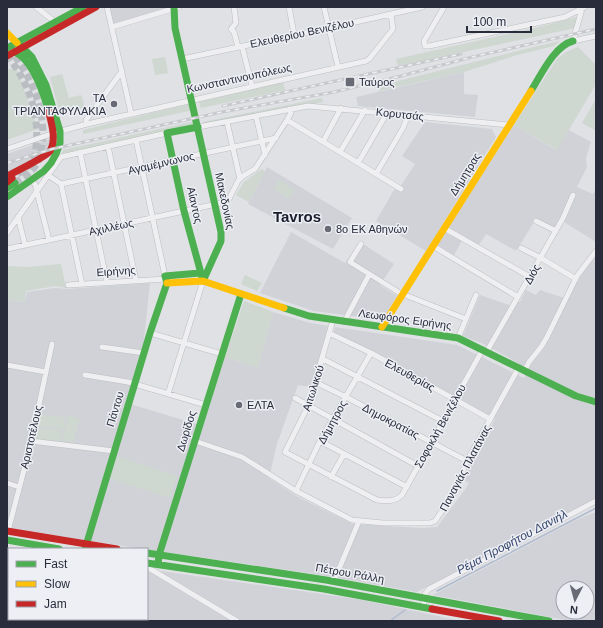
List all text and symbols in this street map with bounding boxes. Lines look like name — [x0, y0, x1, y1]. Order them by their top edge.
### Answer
scale bar — [467, 8, 531, 34]
text: 100 m — [473, 15, 506, 29]
street label: Ελευθερίου Βενιζέλου — [249, 16, 355, 50]
street label: Κωνσταντινουπόλεως — [186, 61, 292, 95]
marker: Ταύρος — [344, 76, 356, 88]
place label: Ταύρος — [359, 76, 395, 88]
place label: ΤΑ ΤΡΙΑΝΤΑΦΥΛΑΚΙΑ — [13, 92, 107, 117]
marker: ΤΑ ΤΡΙΑΝΤΑΦΥΛΑΚΙΑ — [109, 99, 119, 109]
street label: Κορυτσάς — [375, 106, 425, 122]
street label: Αγαμέμνωνος — [127, 150, 195, 176]
street label: Δήμητρας — [447, 150, 483, 198]
street label: Μακεδονίας — [213, 171, 237, 231]
street label: Αίαντος — [185, 186, 205, 224]
district label: Tavros — [273, 208, 321, 225]
street label: Αχιλλέως — [88, 216, 134, 238]
place label: 8ο ΕΚ Αθηνών — [336, 223, 408, 235]
marker: 8ο ΕΚ Αθηνών — [323, 224, 333, 234]
street label: Διός — [521, 262, 543, 286]
street label: Ειρήνης — [96, 264, 136, 278]
street label: Λεωφόρος Ειρήνης — [358, 307, 452, 331]
street label: Ελευθερίας — [383, 356, 437, 394]
street label: Αιτωλικού — [300, 363, 326, 413]
street label: Σοφοκλή Βενιζέλου — [412, 382, 468, 470]
street label: Πάντου — [104, 390, 126, 428]
street label: Δήμητρος — [315, 398, 349, 446]
place label: ΕΛΤΑ — [247, 399, 275, 411]
marker: ΕΛΤΑ — [234, 400, 244, 410]
street label: Δημοκρατίας — [361, 401, 421, 441]
street label: Αριστοτέλους — [18, 404, 44, 470]
street label: Δωρίδος — [174, 409, 198, 453]
street label: Παναγιάς Πλατάνας — [437, 423, 493, 513]
water label: Ρέμα Προφήτου Δανιήλ — [454, 507, 570, 577]
legend — [8, 548, 148, 620]
text: Fast — [44, 557, 68, 571]
street label: Πέτρου Ράλλη — [315, 561, 385, 585]
text: Slow — [44, 577, 70, 591]
north arrow — [555, 580, 595, 620]
text: Jam — [44, 597, 67, 611]
text: N — [569, 604, 579, 616]

